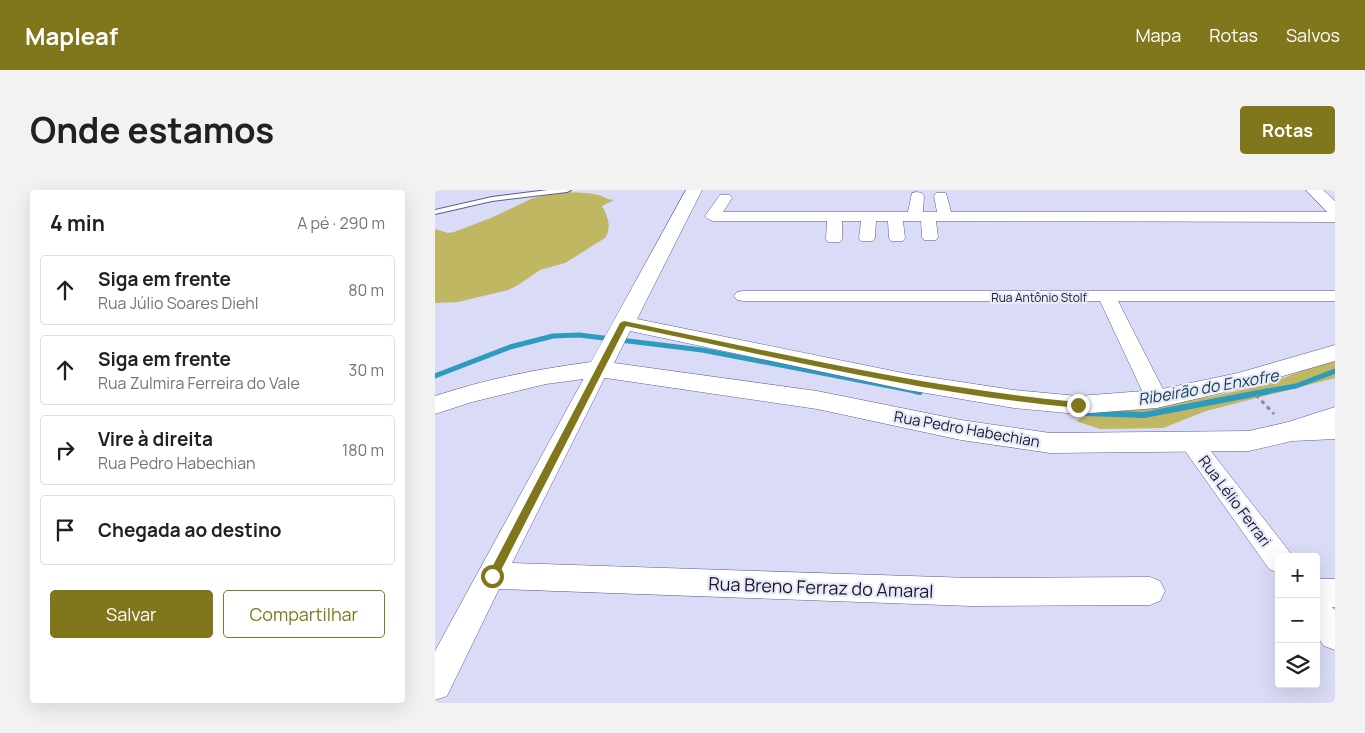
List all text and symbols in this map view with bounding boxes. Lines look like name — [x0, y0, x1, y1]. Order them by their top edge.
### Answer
text: Mapleaf — [25, 19, 118, 52]
text: Mapa — [1135, 23, 1181, 47]
text: Rotas — [1209, 23, 1258, 47]
text: Salvos — [1286, 23, 1340, 47]
text: Onde estamos — [30, 106, 274, 154]
button: Rotas — [1240, 106, 1335, 154]
text: 4 min — [50, 209, 105, 237]
text: A pé · 290 m — [297, 212, 385, 234]
text: Siga em frente — [98, 266, 231, 292]
icon: ahead — [51, 276, 79, 304]
text: 80 m — [348, 279, 384, 301]
street label: Rua Antônio Stolf — [991, 289, 1088, 306]
text: Rua Júlio Soares Diehl — [98, 292, 259, 314]
text: Siga em frente — [98, 346, 231, 372]
icon: ahead — [51, 356, 79, 384]
text: 30 m — [349, 359, 384, 381]
water label: Ribeirão do Enxofre — [1136, 364, 1282, 410]
text: Rua Zulmira Ferreira do Vale — [98, 372, 300, 394]
route end — [1067, 394, 1090, 417]
street label: Rua Pedro Habechian — [892, 406, 1042, 452]
text: Vire à direita — [98, 426, 213, 452]
icon: right — [51, 436, 79, 464]
text: 180 m — [342, 439, 384, 461]
street label: Rua Lélio Ferrari — [1194, 451, 1276, 551]
text: Rua Pedro Habechian — [98, 452, 256, 474]
icon: arrive — [51, 516, 79, 544]
text: Chegada ao destino — [98, 517, 281, 543]
map controls — [1275, 553, 1320, 688]
button: + — [1275, 553, 1320, 598]
route start — [481, 565, 504, 588]
street label: Rua Breno Ferraz do Amaral — [708, 571, 934, 603]
button: Salvar — [50, 590, 213, 638]
button: Compartilhar — [223, 590, 385, 638]
button: − — [1275, 598, 1320, 643]
button: layers — [1275, 643, 1320, 688]

